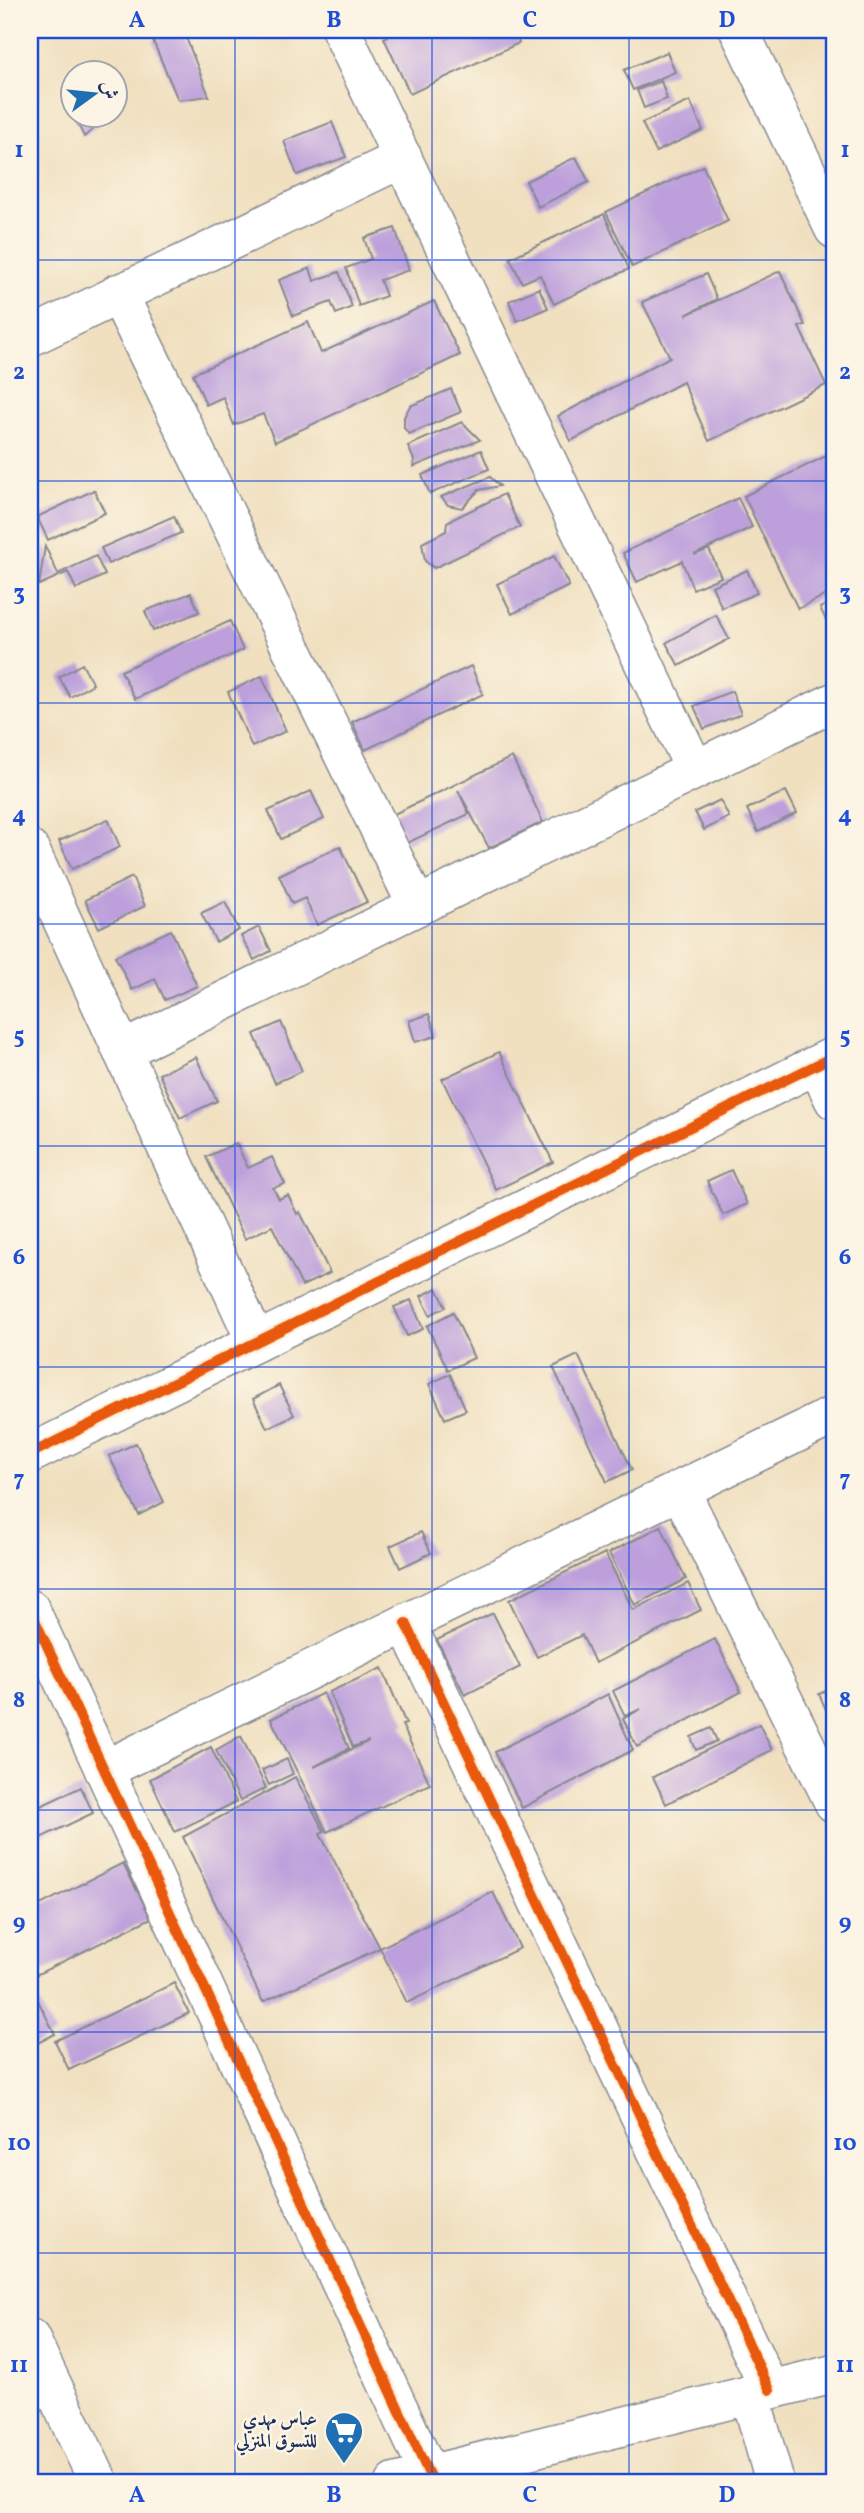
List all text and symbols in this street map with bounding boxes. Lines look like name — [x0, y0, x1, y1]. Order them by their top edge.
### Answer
text: A — [129, 5, 145, 37]
text: B — [326, 5, 342, 37]
text: C — [523, 5, 537, 37]
text: D — [719, 5, 736, 37]
north arrow — [60, 60, 130, 130]
text: ش — [93, 78, 123, 103]
text: 1 — [14, 135, 24, 167]
text: 1 — [840, 135, 850, 167]
text: 2 — [13, 357, 25, 389]
text: 2 — [839, 357, 851, 389]
text: 3 — [13, 578, 25, 610]
text: 3 — [839, 578, 851, 610]
text: 4 — [12, 800, 26, 832]
text: 4 — [838, 800, 852, 832]
text: 5 — [13, 1021, 25, 1053]
text: 5 — [839, 1021, 851, 1053]
text: 6 — [13, 1242, 25, 1274]
text: 6 — [839, 1242, 851, 1274]
text: 7 — [14, 1464, 25, 1496]
text: 7 — [840, 1464, 851, 1496]
text: 8 — [13, 1685, 25, 1717]
text: 8 — [839, 1685, 851, 1717]
text: 9 — [13, 1907, 25, 1939]
text: 9 — [839, 1907, 851, 1939]
text: 10 — [7, 2128, 31, 2160]
text: 10 — [833, 2128, 857, 2160]
text: 11 — [10, 2350, 28, 2382]
text: 11 — [836, 2350, 854, 2382]
place label: عباس مهدي للتسوق المنزلي — [235, 2407, 317, 2456]
supermarket icon: عباس مهدي للتسوق المنزلي — [323, 2410, 365, 2465]
text: A — [129, 2480, 145, 2512]
text: B — [326, 2480, 342, 2512]
text: C — [523, 2480, 537, 2512]
text: D — [719, 2480, 736, 2512]

